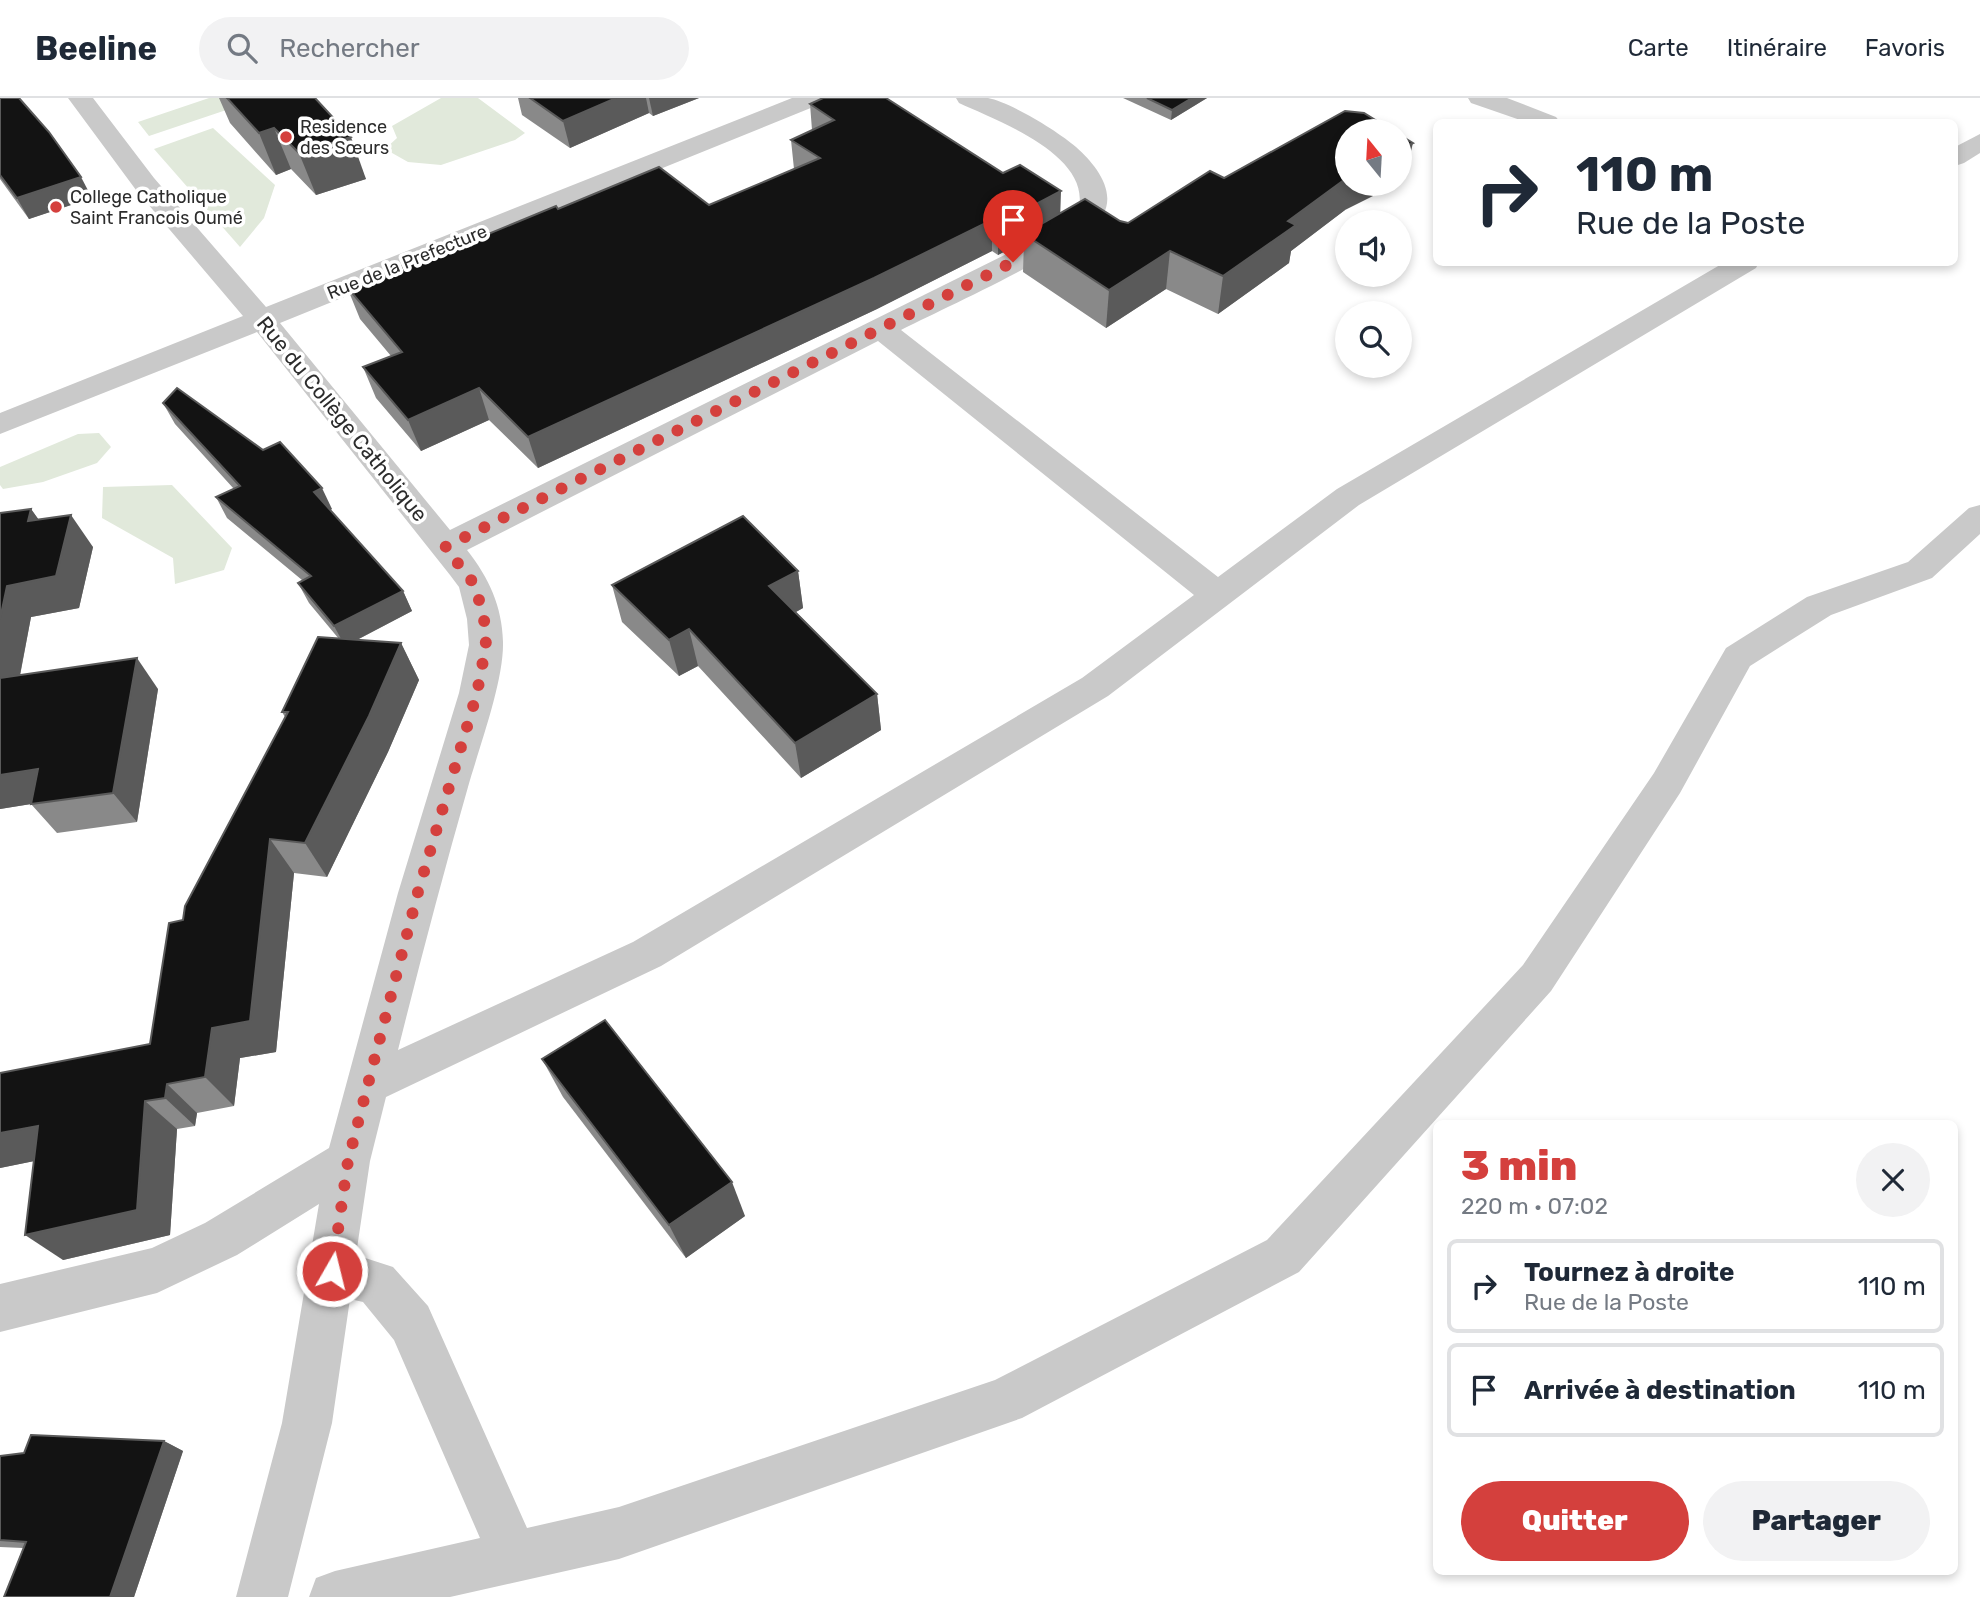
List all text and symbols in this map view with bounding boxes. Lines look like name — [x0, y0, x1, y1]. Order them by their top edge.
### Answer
search box — [199, 17, 689, 80]
text: Beeline — [35, 29, 157, 68]
icon: search — [223, 29, 261, 67]
text: Rechercher — [279, 33, 420, 64]
text: Carte — [1628, 34, 1689, 62]
text: Itinéraire — [1727, 34, 1827, 62]
text: Favoris — [1865, 34, 1945, 62]
place label: Residence des Sœurs — [300, 116, 389, 159]
north arrow — [1335, 119, 1412, 196]
map controls — [1335, 119, 1412, 378]
marker: Residence des Sœurs — [278, 129, 294, 145]
text: 110 m — [1576, 145, 1713, 203]
icon: right — [1461, 147, 1552, 238]
place label: College Catholique Saint Francois Oumé — [70, 186, 243, 229]
pin — [983, 190, 1043, 262]
marker: College Catholique Saint Francois Oumé — [48, 199, 64, 215]
icon: arrive — [994, 201, 1032, 239]
text: Rue de la Poste — [1576, 204, 1806, 242]
button: sound — [1335, 210, 1412, 287]
street label: Rue de la Prefecture — [324, 220, 490, 304]
button: search — [1335, 301, 1412, 378]
street label: Rue du Collège Catholique — [252, 311, 433, 526]
text: 3 min — [1461, 1141, 1577, 1191]
button: close — [1856, 1143, 1930, 1217]
text: 220 m · 07:02 — [1461, 1192, 1608, 1220]
position arrow — [295, 1234, 369, 1308]
text: Tournez à droite — [1524, 1257, 1734, 1288]
icon: right — [1465, 1267, 1503, 1305]
text: 110 m — [1858, 1271, 1926, 1302]
text: Rue de la Poste — [1524, 1288, 1689, 1316]
icon: arrive — [1465, 1371, 1503, 1409]
text: Arrivée à destination — [1524, 1375, 1796, 1406]
text: 110 m — [1858, 1375, 1926, 1406]
button: Quitter — [1461, 1481, 1689, 1561]
button: Partager — [1703, 1481, 1930, 1561]

